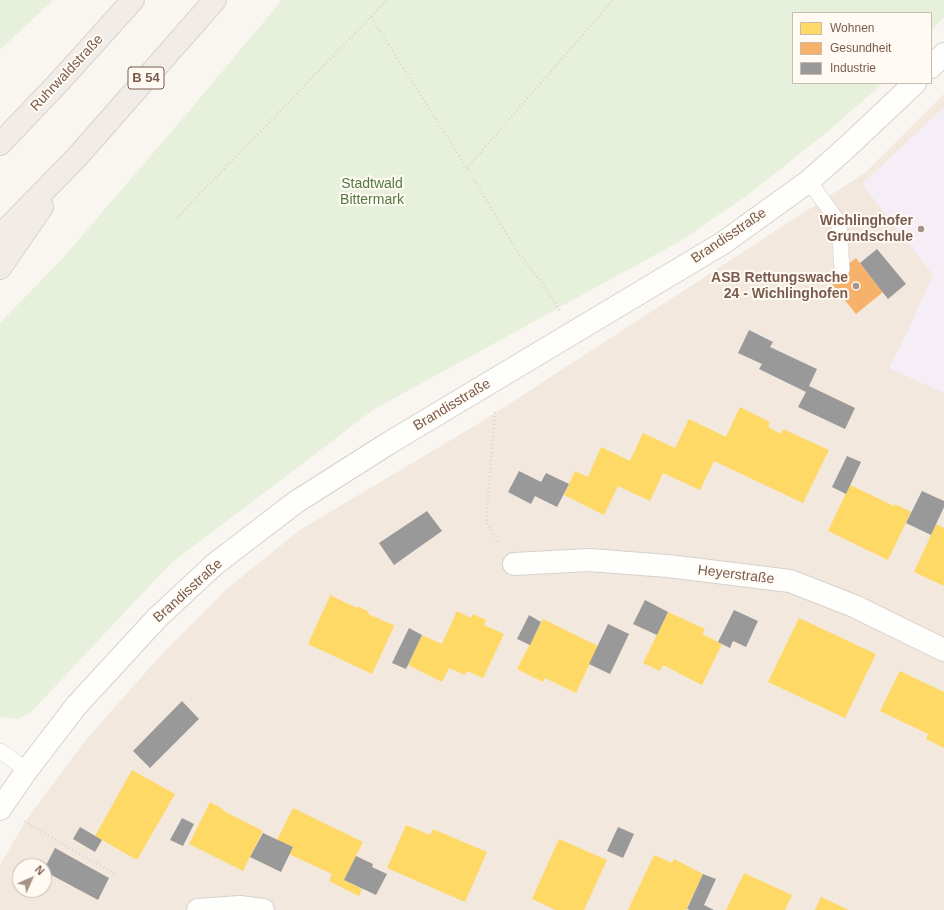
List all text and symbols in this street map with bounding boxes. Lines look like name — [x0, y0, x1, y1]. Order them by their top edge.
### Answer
legend — [792, 12, 932, 84]
text: Wohnen — [830, 21, 874, 35]
street label: Ruhrwaldstraße — [27, 31, 107, 115]
text: Gesundheit — [830, 41, 891, 55]
text: Industrie — [830, 61, 876, 75]
road number: B 54 — [128, 67, 164, 89]
park label: Stadtwald Bittermark — [340, 176, 404, 208]
street label: Brandisstraße — [688, 205, 770, 267]
place label: Wichlinghofer Grundschule — [820, 213, 913, 246]
marker: Wichlinghofer Grundschule — [916, 224, 926, 234]
place label: ASB Rettungswache 24 - Wichlinghofen — [711, 270, 848, 302]
marker: ASB Rettungswache 24 - Wichlinghofen — [851, 281, 861, 291]
street label: Brandisstraße — [410, 375, 494, 435]
street label: Brandisstraße — [150, 556, 226, 626]
street label: Heyerstraße — [697, 562, 775, 588]
north arrow — [12, 858, 52, 898]
text: N — [33, 863, 47, 877]

